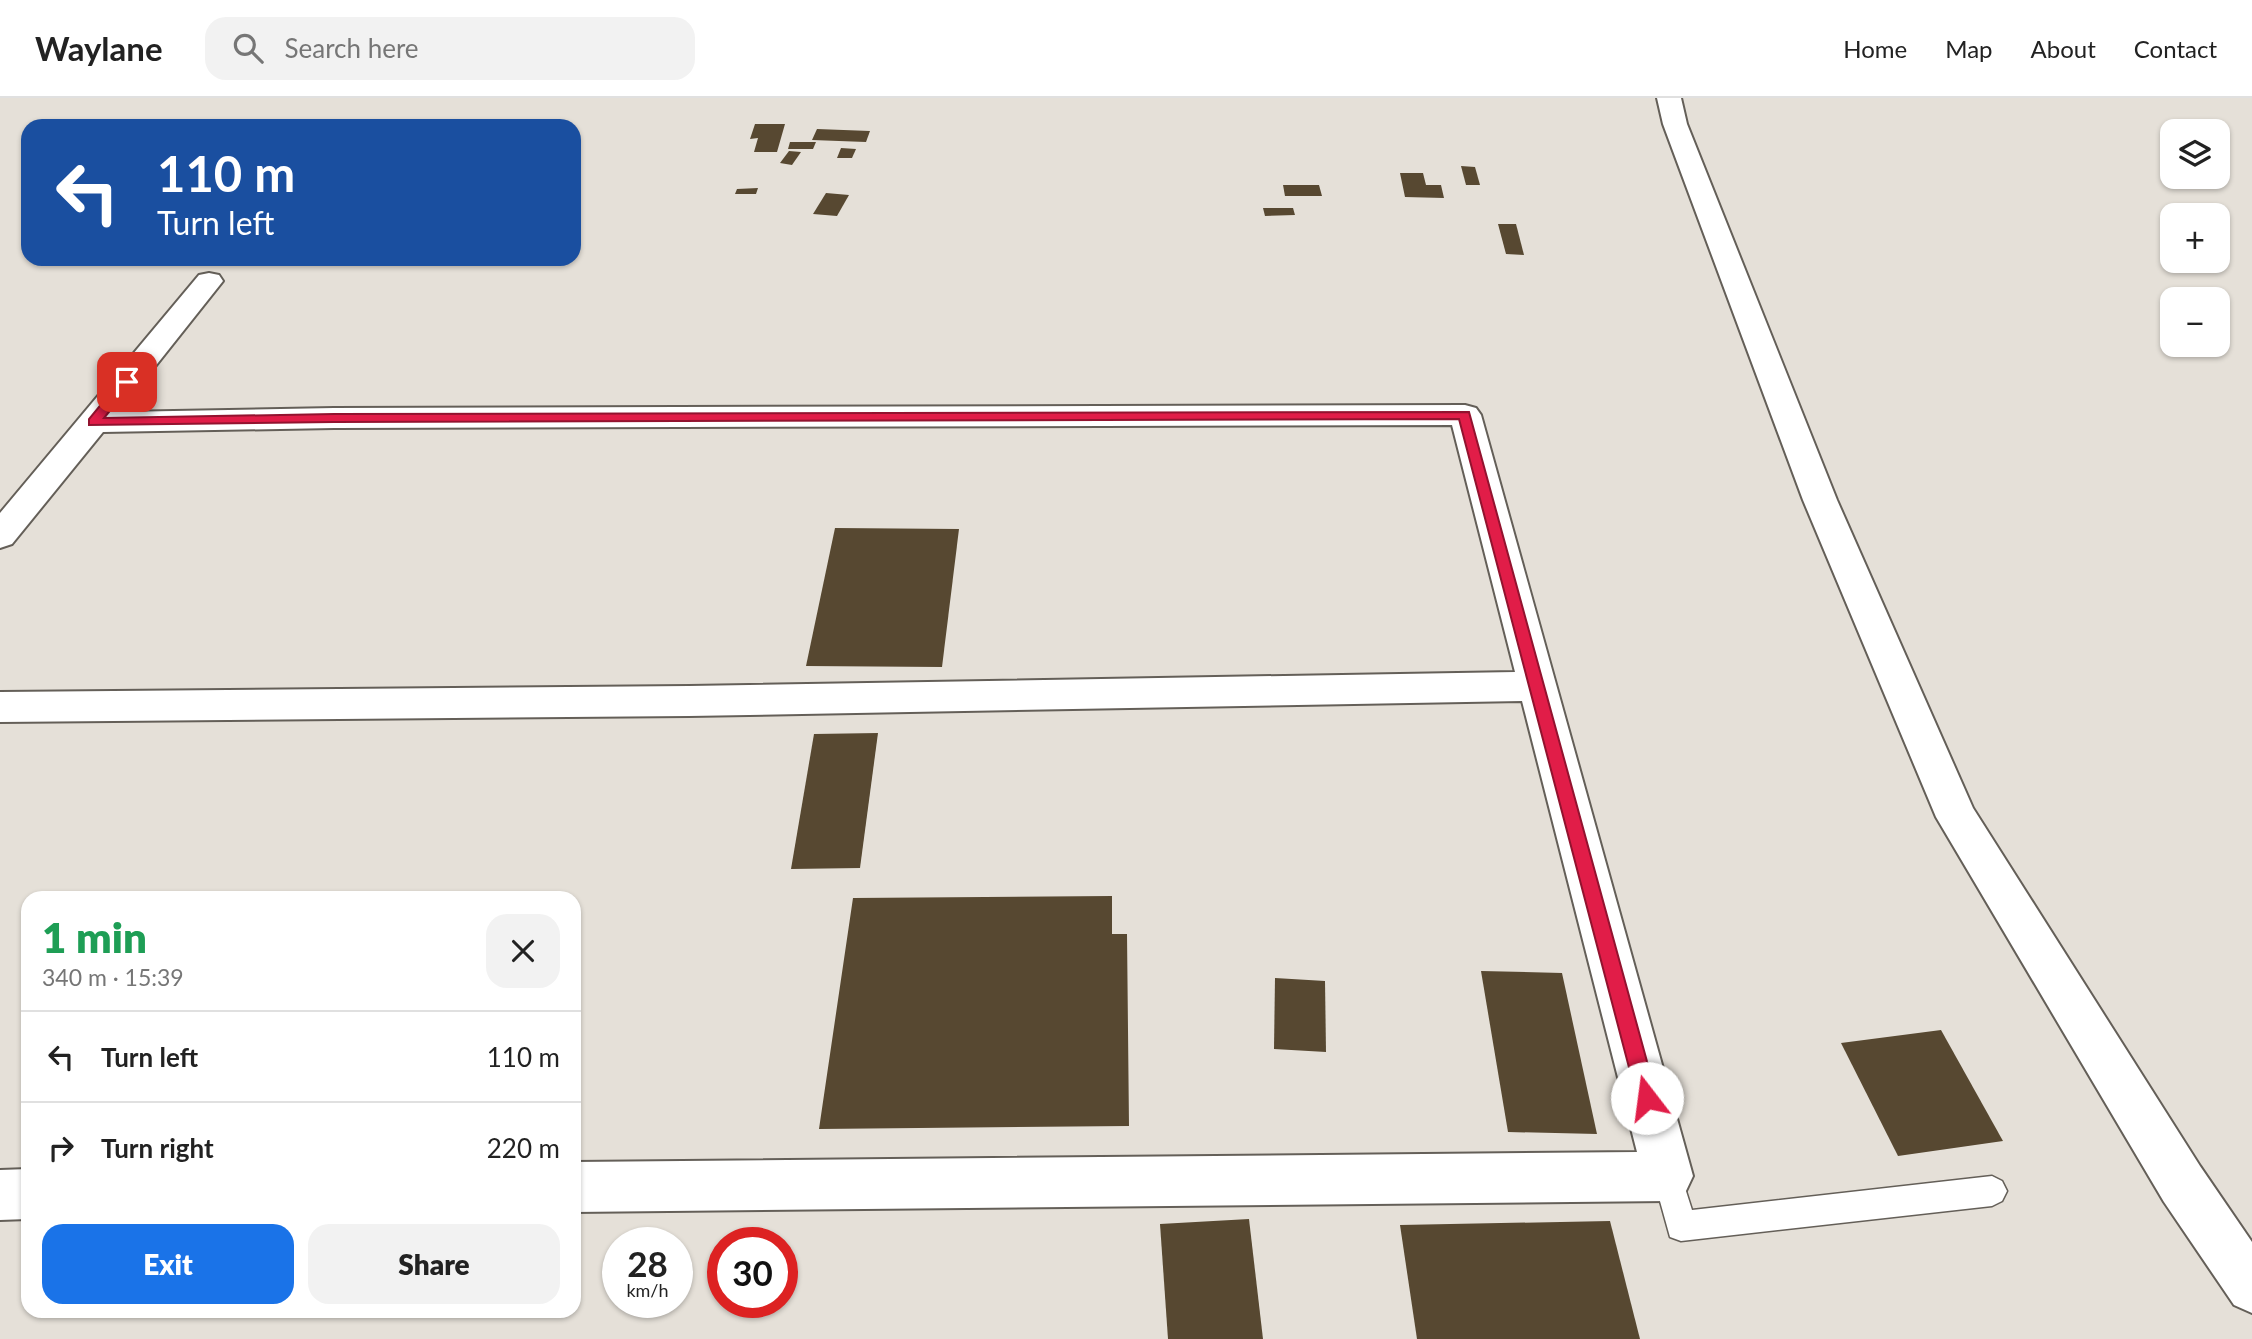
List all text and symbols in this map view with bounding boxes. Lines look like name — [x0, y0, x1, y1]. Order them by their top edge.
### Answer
search box — [205, 17, 695, 80]
text: Waylane — [35, 28, 163, 68]
icon: search — [229, 29, 267, 67]
text: Search here — [285, 32, 419, 64]
text: Home — [1843, 34, 1907, 63]
text: Map — [1945, 34, 1993, 63]
text: About — [2031, 34, 2096, 63]
text: Contact — [2134, 34, 2217, 63]
map controls — [2160, 119, 2230, 357]
button: layers — [2160, 119, 2230, 189]
text: 110 m — [157, 144, 295, 202]
icon: left — [42, 147, 133, 238]
text: Turn left — [157, 203, 274, 242]
button: + — [2160, 203, 2230, 273]
button: − — [2160, 287, 2230, 357]
pin — [97, 352, 157, 412]
icon: arrive — [108, 363, 146, 401]
text: 1 min — [42, 912, 147, 962]
button: close — [486, 914, 560, 988]
text: 340 m · 15:39 — [42, 963, 184, 991]
icon: left — [42, 1038, 80, 1076]
text: Turn left — [101, 1041, 198, 1073]
text: 110 m — [487, 1041, 560, 1073]
position arrow — [1610, 1061, 1684, 1135]
icon: right — [42, 1129, 80, 1167]
text: Turn right — [101, 1132, 214, 1164]
text: 220 m — [487, 1132, 560, 1164]
button: Exit — [42, 1224, 294, 1304]
button: Share — [308, 1224, 560, 1304]
speed limit sign: 30 — [707, 1227, 798, 1318]
text: 28 — [627, 1242, 668, 1284]
text: km/h — [626, 1279, 669, 1301]

